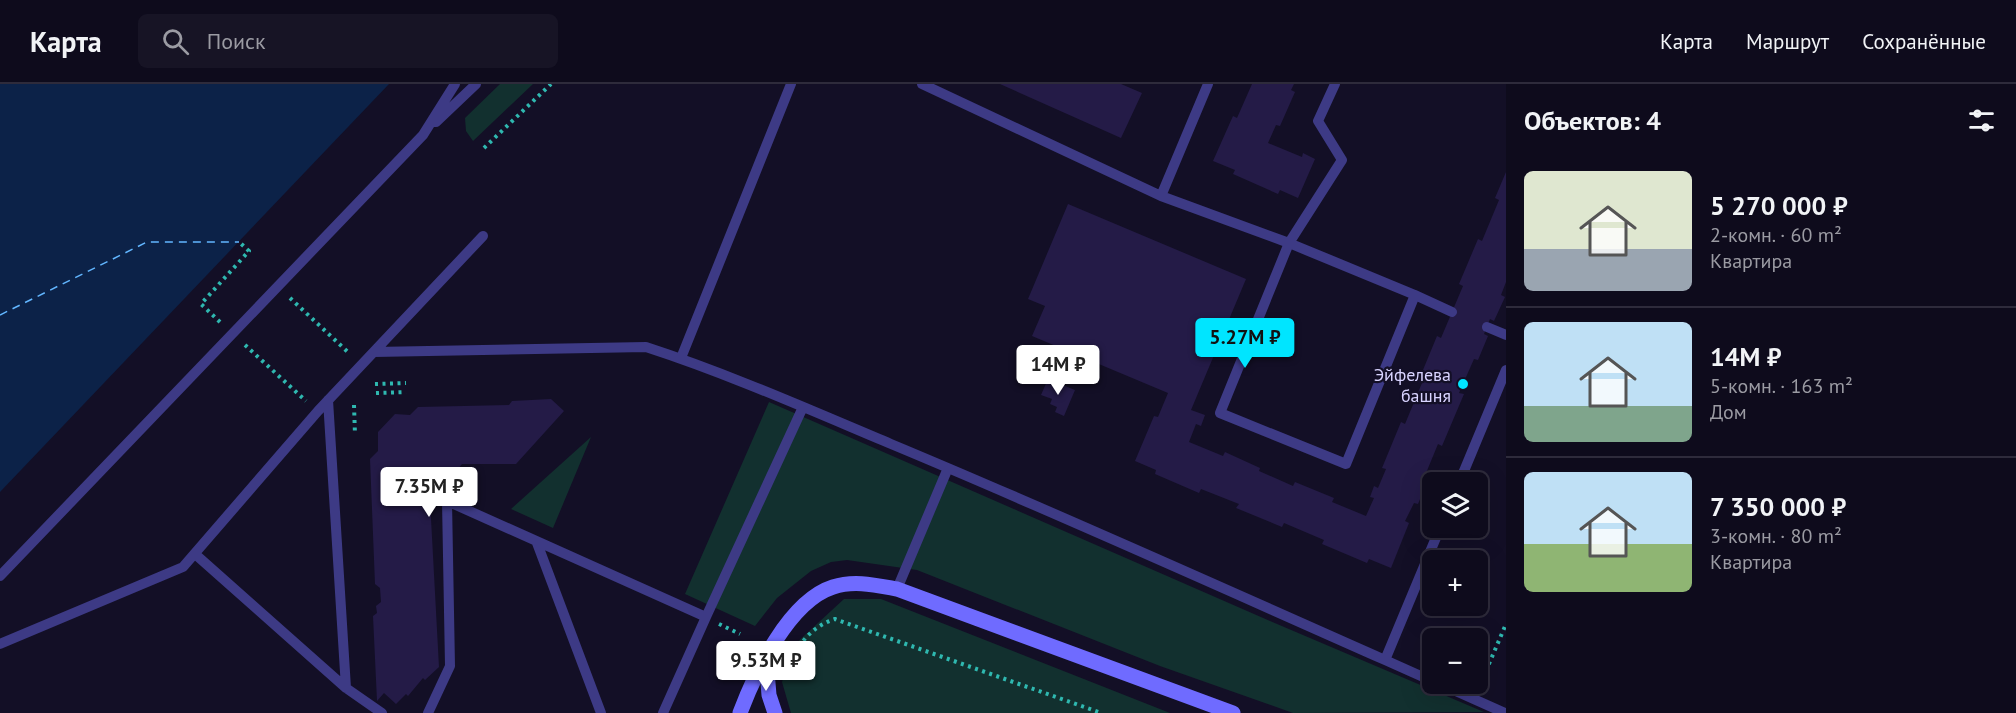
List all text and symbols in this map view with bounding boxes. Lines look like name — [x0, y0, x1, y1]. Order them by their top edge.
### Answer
search box — [138, 14, 558, 68]
text: Карта — [30, 23, 102, 60]
icon: search — [159, 25, 192, 58]
text: Поиск — [207, 27, 266, 55]
text: Карта — [1660, 28, 1713, 55]
text: Маршрут — [1746, 28, 1829, 55]
text: Сохранённые — [1862, 28, 1986, 55]
text: Объектов: 4 — [1524, 104, 1661, 137]
icon: filters — [1965, 104, 1998, 137]
text: 5 270 000 ₽ — [1710, 189, 1848, 222]
icon: home — [1572, 195, 1644, 267]
text: 2-комн. · 60 m² — [1710, 222, 1842, 248]
text: Квартира — [1710, 248, 1792, 274]
pin: 5.27M ₽ — [1190, 318, 1300, 369]
text: 5.27M ₽ — [1209, 324, 1281, 350]
text: 14M ₽ — [1710, 340, 1782, 373]
pin: 14M ₽ — [1016, 345, 1100, 396]
icon: home — [1572, 346, 1644, 418]
text: 14M ₽ — [1030, 351, 1086, 377]
place label: Эйфелева башня — [1374, 363, 1451, 407]
text: 5-комн. · 163 m² — [1710, 373, 1853, 399]
marker: Эйфелева башня — [1456, 377, 1470, 391]
text: Дом — [1710, 399, 1747, 425]
pin: 7.35M ₽ — [374, 467, 484, 518]
map controls — [1422, 472, 1488, 694]
button: layers — [1422, 472, 1488, 538]
text: 7.35M ₽ — [395, 473, 463, 499]
text: 7 350 000 ₽ — [1710, 490, 1846, 523]
icon: home — [1572, 496, 1644, 568]
text: 3-комн. · 80 m² — [1710, 523, 1842, 549]
text: Квартира — [1710, 549, 1792, 575]
button: + — [1422, 550, 1488, 616]
button: − — [1422, 628, 1488, 694]
pin: 9.53M ₽ — [711, 641, 821, 692]
text: 9.53M ₽ — [730, 647, 802, 673]

